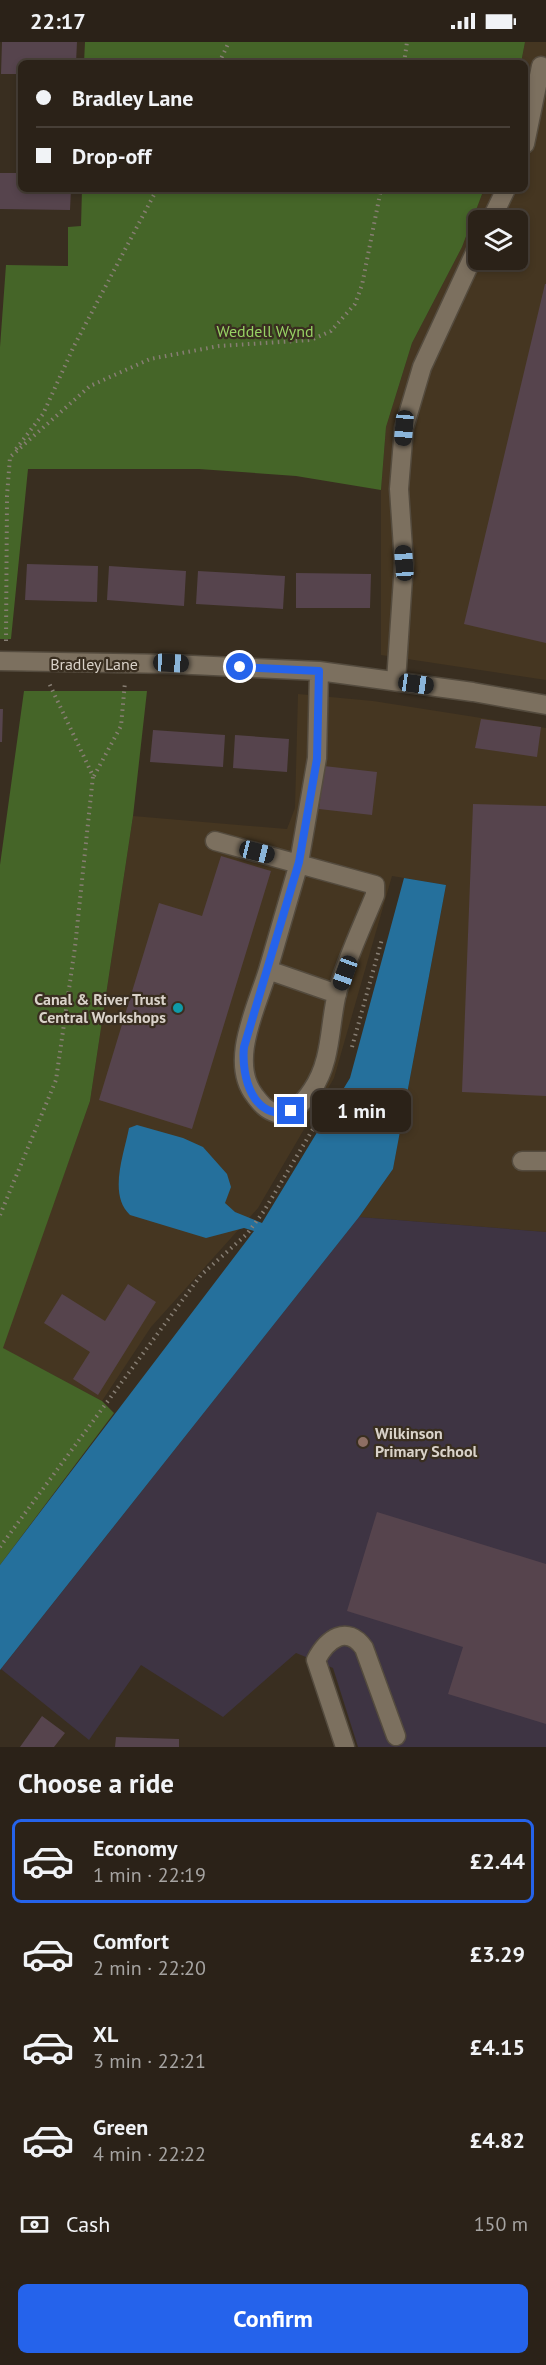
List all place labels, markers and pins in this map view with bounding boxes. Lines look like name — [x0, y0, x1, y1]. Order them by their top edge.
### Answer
place label: Canal & River Trust Central Workshops — [34, 989, 166, 1027]
marker: Canal & River Trust Central Workshops — [171, 1001, 185, 1015]
place label: Wilkinson Primary School — [375, 1423, 477, 1461]
marker: Wilkinson Primary School — [356, 1435, 370, 1449]

